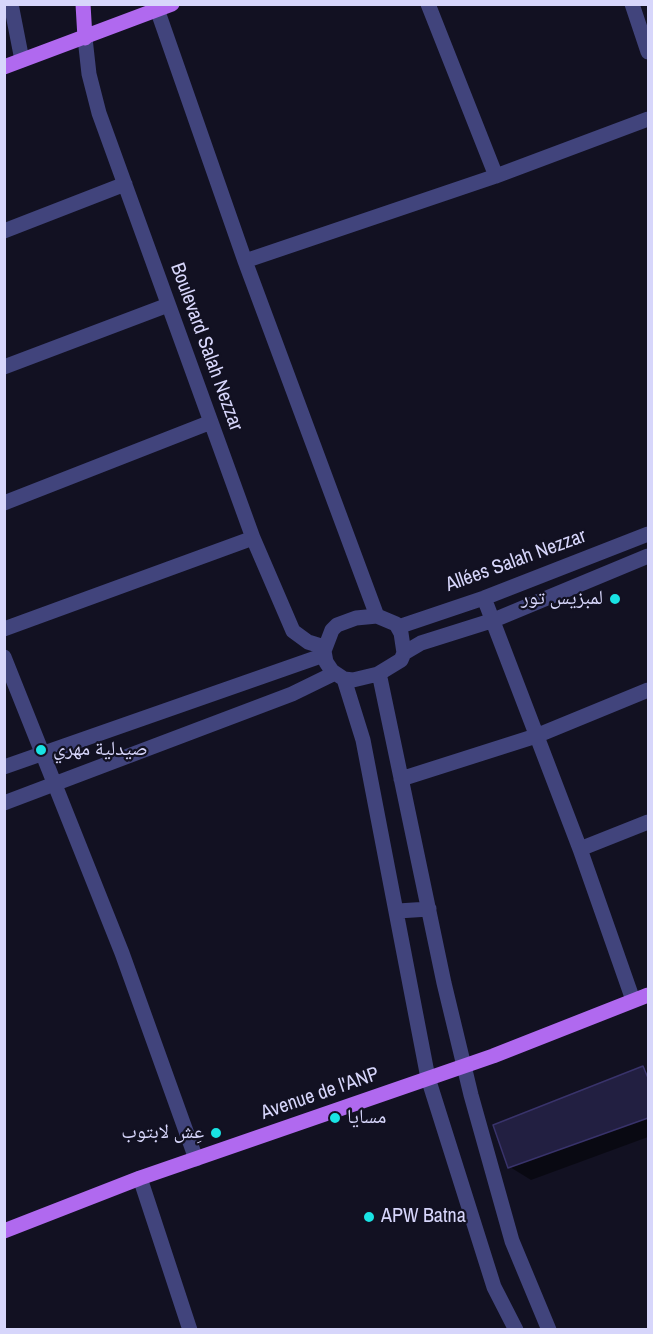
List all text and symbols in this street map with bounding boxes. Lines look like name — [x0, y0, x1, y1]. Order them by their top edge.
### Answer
street label: Boulevard Salah Nezzar — [164, 260, 248, 434]
street label: Allées Salah Nezzar — [443, 524, 589, 598]
place label: لمبزيس تور — [521, 587, 603, 611]
marker: لمبزيس تور — [608, 592, 622, 606]
place label: صيدلية مهري — [53, 738, 148, 762]
marker: صيدلية مهري — [34, 743, 48, 757]
street label: Avenue de l'ANP — [258, 1063, 382, 1125]
place label: مسايا — [347, 1106, 386, 1130]
marker: مسايا — [328, 1111, 342, 1125]
place label: عِش لابتوب — [121, 1121, 204, 1145]
marker: عِش لابتوب — [209, 1126, 223, 1140]
place label: APW Batna — [381, 1205, 466, 1229]
marker: APW Batna — [362, 1210, 376, 1224]

